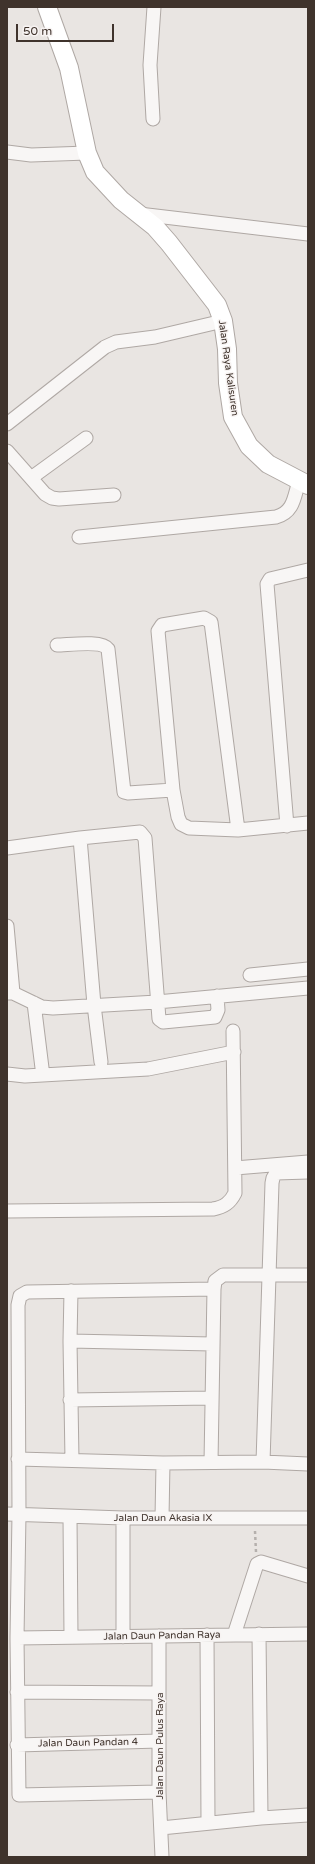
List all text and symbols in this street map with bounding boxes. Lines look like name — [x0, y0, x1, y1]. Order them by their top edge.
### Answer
scale bar — [18, 16, 116, 42]
text: 50 m — [23, 24, 52, 38]
street label: Jalan Raya Kalisuren — [215, 319, 241, 417]
street label: Jalan Daun Akasia IX — [114, 1512, 212, 1524]
street label: Jalan Daun Pandan Raya — [103, 1629, 221, 1643]
street label: Jalan Daun Pulus Raya — [154, 1692, 166, 1800]
street label: Jalan Daun Pandan 4 — [38, 1736, 138, 1750]

